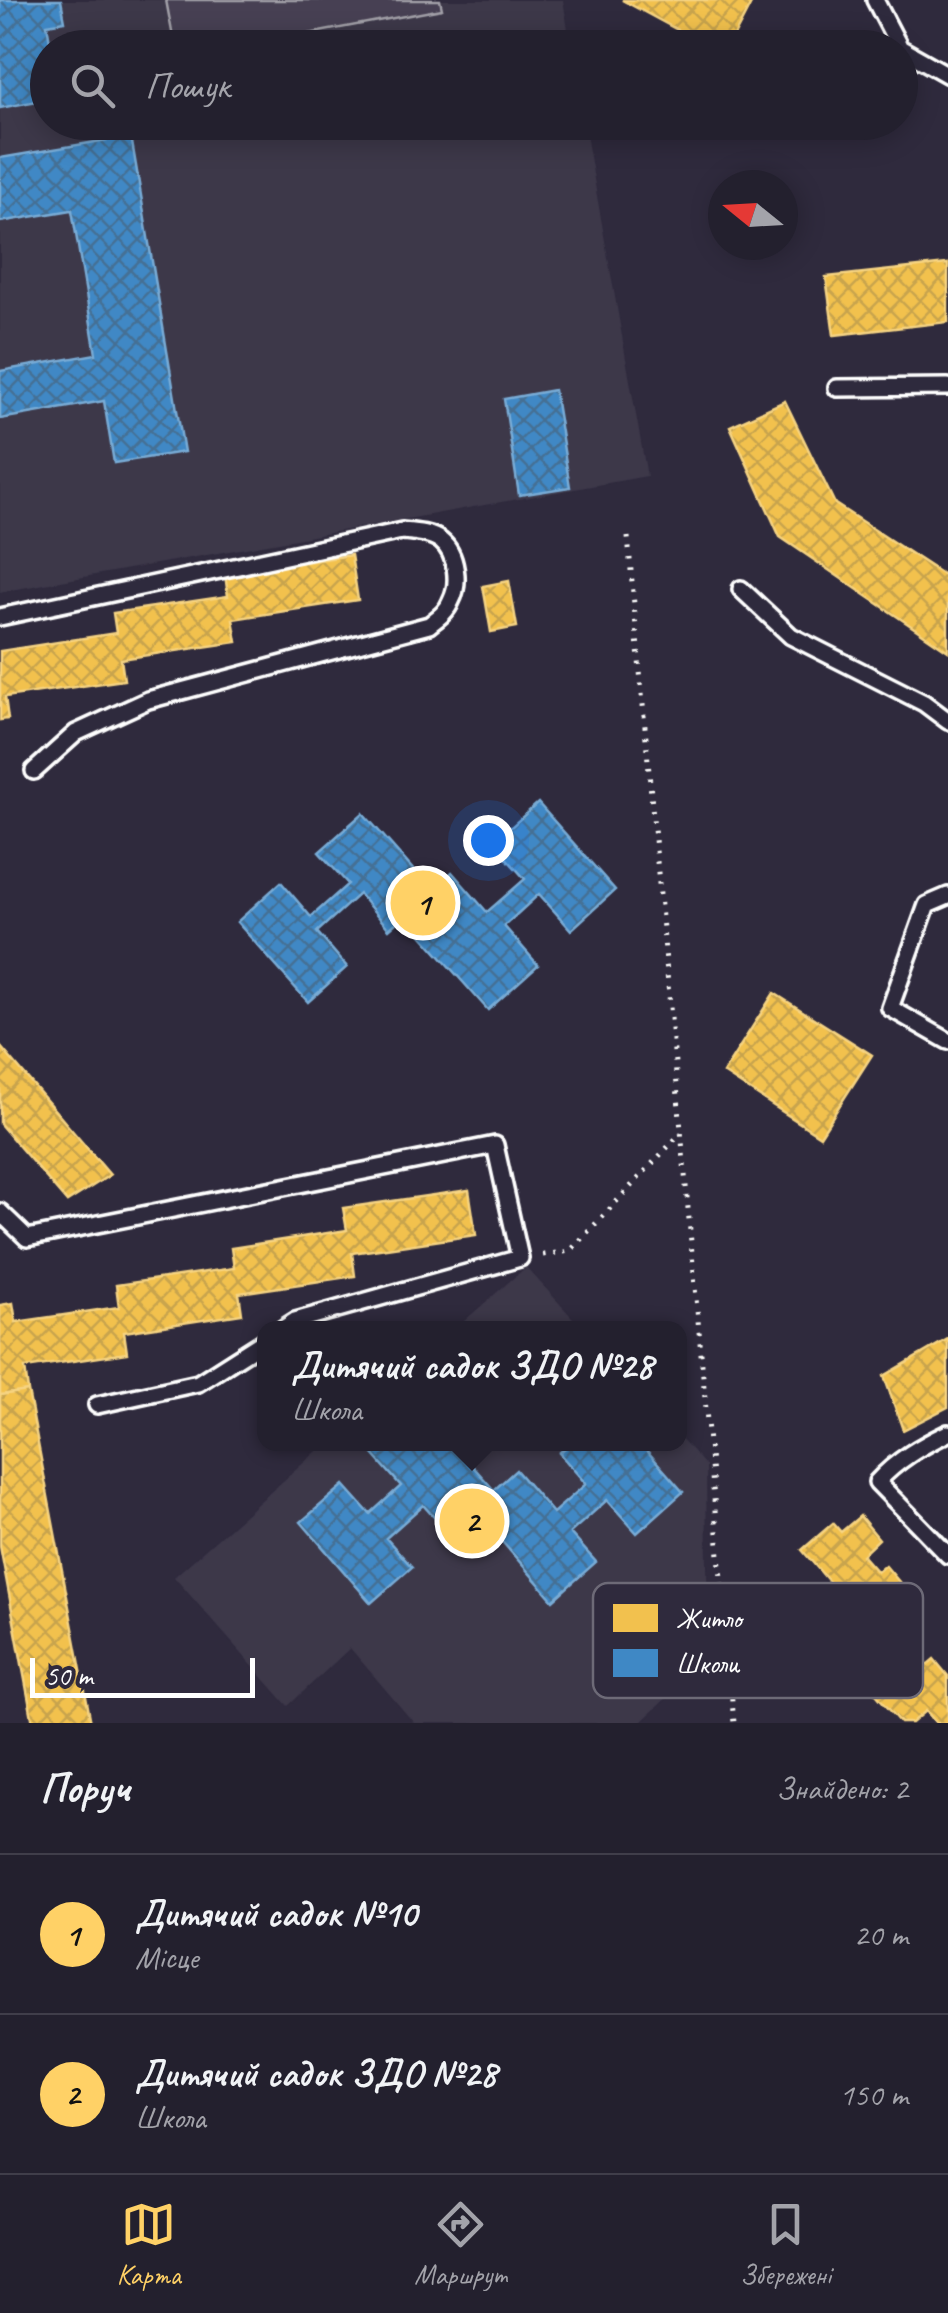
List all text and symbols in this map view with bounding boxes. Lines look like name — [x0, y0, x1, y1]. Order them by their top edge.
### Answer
search box — [30, 30, 918, 140]
icon: search — [65, 58, 120, 113]
text: Пошук — [145, 62, 230, 109]
north arrow — [708, 170, 798, 260]
your location — [463, 815, 514, 866]
pin: 1 — [390, 866, 456, 940]
popup — [257, 1321, 687, 1451]
text: Дитячий садок ЗДО №28 — [291, 1342, 653, 1389]
text: Школа — [291, 1389, 362, 1430]
pin: 2 — [440, 1484, 504, 1558]
legend — [593, 1583, 923, 1698]
text: Житло — [676, 1601, 745, 1636]
text: Школи — [676, 1646, 741, 1681]
scale bar — [30, 1653, 255, 1698]
text: 50 m — [45, 1658, 93, 1693]
text: Поруч — [40, 1762, 130, 1815]
text: Знайдено: 2 — [776, 1768, 908, 1809]
text: Дитячий садок №10 — [135, 1890, 417, 1937]
text: 1 — [65, 1914, 80, 1955]
text: 20 m — [854, 1914, 908, 1955]
text: Місце — [135, 1937, 198, 1978]
text: Дитячий садок ЗДО №28 — [135, 2050, 497, 2097]
text: 2 — [65, 2074, 80, 2115]
text: 150 m — [839, 2074, 908, 2115]
text: Школа — [135, 2097, 206, 2138]
tab: Карта — [117, 2197, 181, 2292]
tab: Маршрут — [414, 2197, 507, 2292]
tab: Збережені — [740, 2197, 831, 2292]

